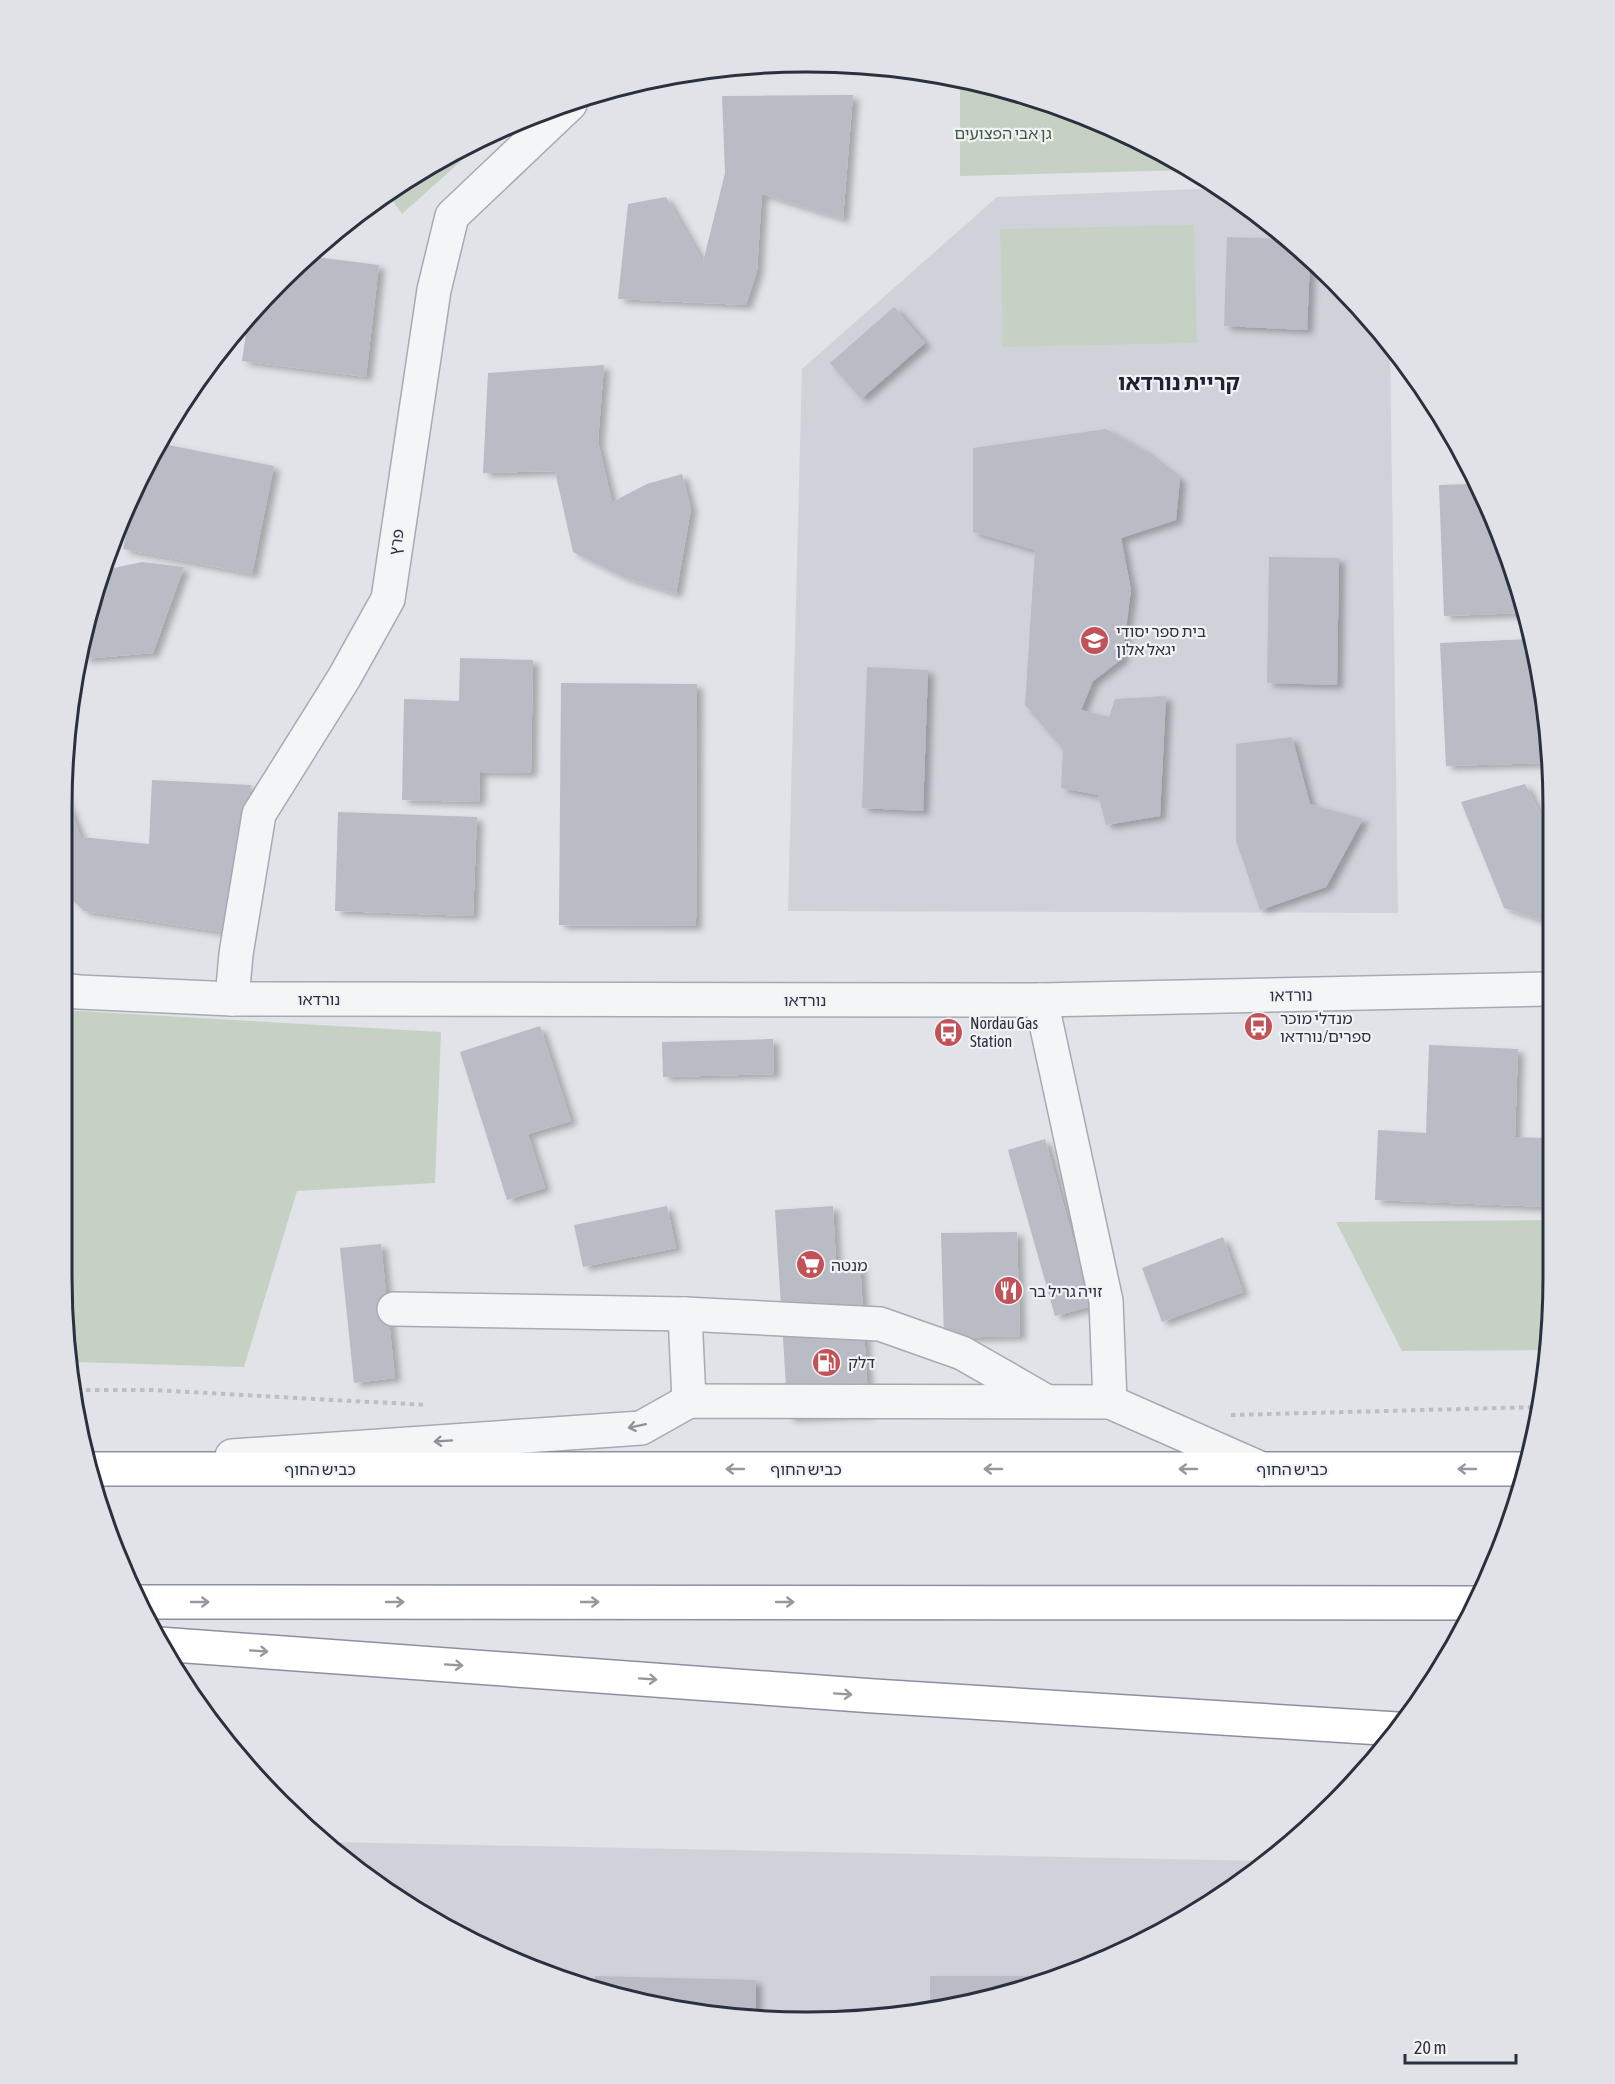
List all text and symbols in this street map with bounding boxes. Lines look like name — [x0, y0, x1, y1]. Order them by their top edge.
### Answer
park label: גן אבי הפצועים — [954, 124, 1052, 142]
district label: קריית נורדאו — [1118, 369, 1240, 395]
street label: פרץ — [385, 528, 407, 556]
place label: בית ספר יסודי יגאל אלון — [1116, 622, 1206, 658]
school or university icon: בית ספר יסודי יגאל אלון — [1079, 624, 1111, 656]
street label: נורדאו — [1270, 986, 1312, 1004]
street label: נורדאו — [298, 990, 340, 1008]
street label: נורדאו — [784, 991, 826, 1009]
place label: מנדלי מוכר ספרים/נורדאו — [1280, 1009, 1371, 1045]
bus stop icon: מנדלי מוכר ספרים/נורדאו — [1243, 1011, 1275, 1043]
place label: Nordau Gas Station — [970, 1014, 1039, 1050]
bus stop icon: Nordau Gas Station — [933, 1016, 965, 1048]
supermarket icon: מנטה — [794, 1249, 826, 1281]
place label: מנטה — [831, 1256, 868, 1274]
restaurant icon: זויה גריל בר — [992, 1275, 1024, 1307]
place label: זויה גריל בר — [1029, 1282, 1102, 1300]
fuel station icon: דלק — [811, 1346, 843, 1378]
place label: דלק — [848, 1353, 875, 1371]
one-way arrow — [628, 1421, 647, 1433]
one-way arrow — [434, 1436, 454, 1447]
street label: כביש החוף — [284, 1460, 356, 1478]
street label: כביש החוף — [770, 1460, 842, 1478]
street label: כביש החוף — [1256, 1460, 1328, 1478]
one-way arrow — [725, 1463, 745, 1475]
one-way arrow — [983, 1463, 1003, 1475]
one-way arrow — [1178, 1463, 1198, 1475]
one-way arrow — [1457, 1463, 1477, 1475]
one-way arrow — [190, 1596, 210, 1608]
one-way arrow — [385, 1596, 405, 1608]
one-way arrow — [580, 1596, 600, 1608]
one-way arrow — [775, 1596, 795, 1608]
one-way arrow — [249, 1646, 269, 1657]
one-way arrow — [443, 1660, 463, 1671]
one-way arrow — [638, 1674, 658, 1685]
one-way arrow — [832, 1688, 852, 1699]
scale bar — [1405, 2027, 1516, 2065]
text: 20 m — [1414, 2037, 1446, 2058]

